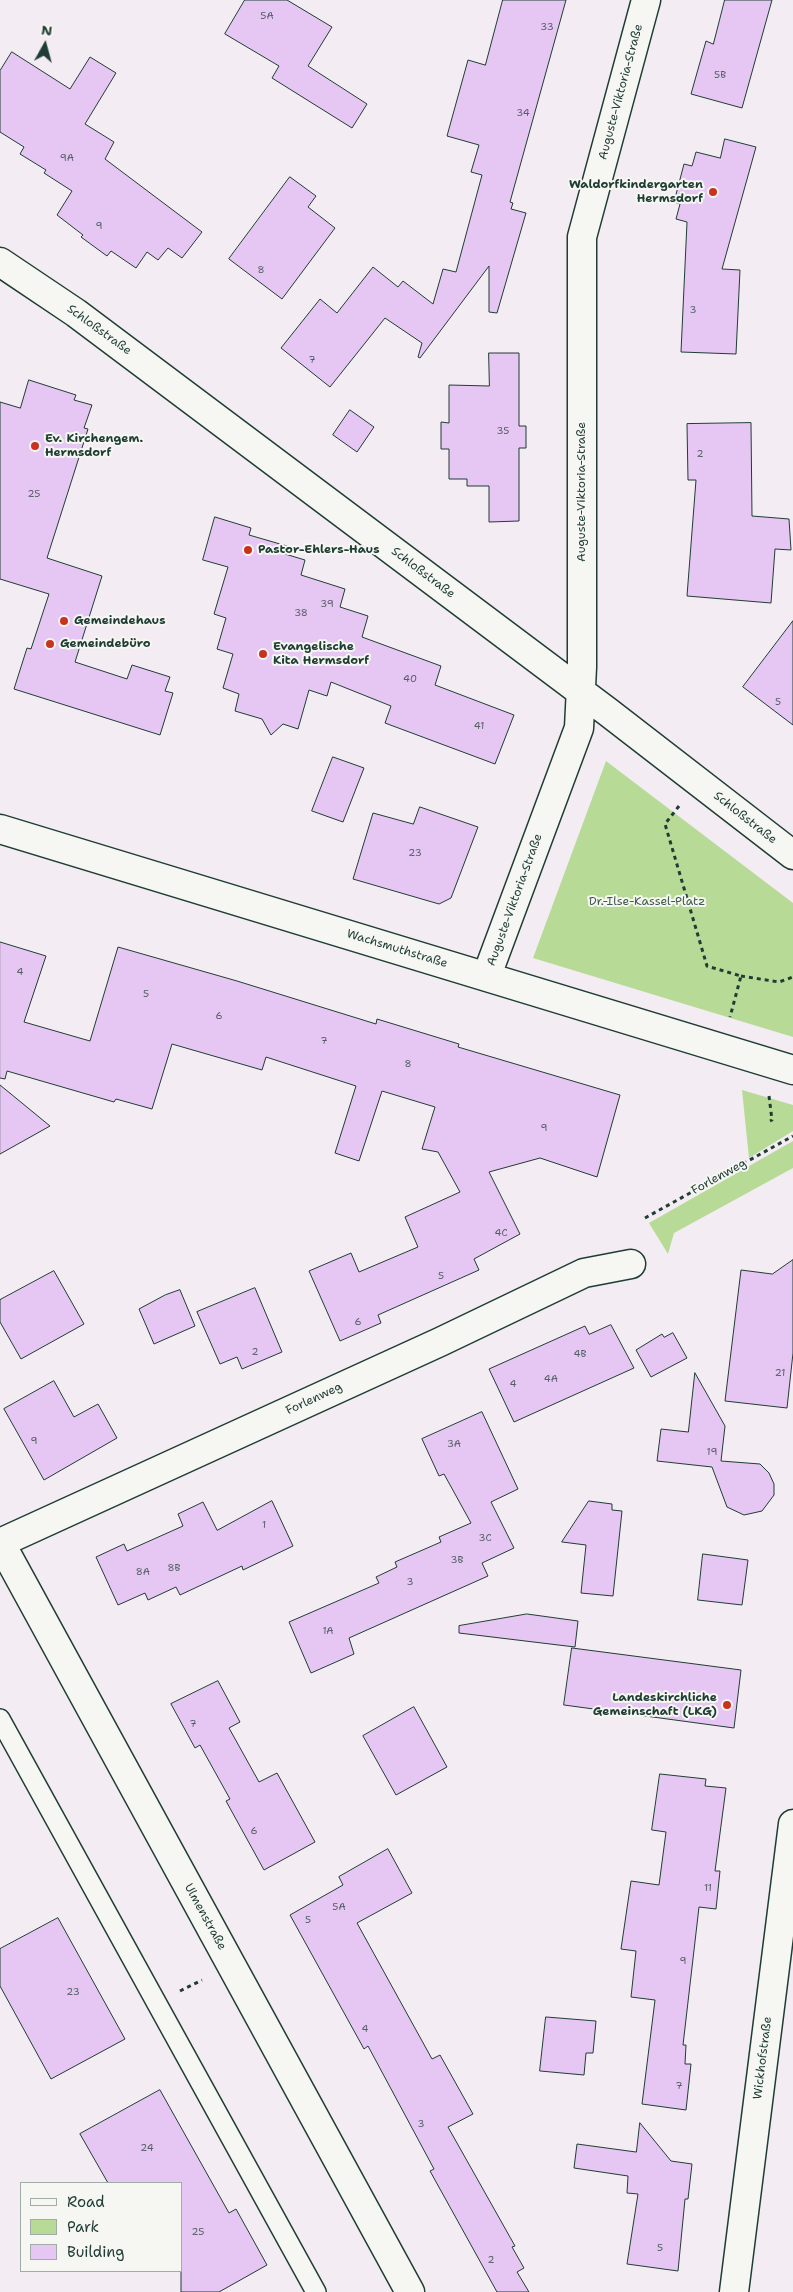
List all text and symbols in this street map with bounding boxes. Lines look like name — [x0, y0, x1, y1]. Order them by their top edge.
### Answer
house number: 5A — [260, 10, 274, 22]
north arrow — [20, 20, 70, 70]
text: N — [40, 21, 53, 40]
house number: 33 — [540, 21, 554, 33]
street label: Auguste-Viktoria-Straße — [596, 23, 646, 161]
house number: 5B — [714, 69, 726, 81]
house number: 34 — [516, 107, 530, 119]
house number: 9A — [60, 152, 74, 164]
place label: Waldorfkindergarten Hermsdorf — [569, 178, 703, 206]
marker: Waldorfkindergarten Hermsdorf — [707, 186, 719, 198]
house number: 9 — [96, 220, 102, 232]
house number: 8 — [258, 264, 264, 276]
street label: Schloßstraße — [64, 302, 134, 358]
house number: 3 — [690, 304, 696, 316]
house number: 7 — [309, 354, 315, 366]
street label: Auguste-Viktoria-Straße — [575, 422, 589, 562]
house number: 35 — [497, 425, 509, 437]
place label: Ev. Kirchengem. Hermsdorf — [45, 432, 143, 460]
marker: Ev. Kirchengem. Hermsdorf — [29, 440, 41, 452]
house number: 2 — [697, 448, 703, 460]
house number: 25 — [28, 488, 40, 500]
place label: Pastor-Ehlers-Haus — [258, 543, 379, 557]
marker: Pastor-Ehlers-Haus — [242, 544, 254, 556]
street label: Schloßstraße — [388, 544, 458, 602]
house number: 39 — [320, 598, 334, 610]
house number: 38 — [294, 607, 308, 619]
place label: Gemeindehaus — [74, 614, 165, 628]
marker: Gemeindehaus — [58, 615, 70, 627]
place label: Gemeindebüro — [60, 637, 151, 651]
marker: Gemeindebüro — [44, 638, 56, 650]
place label: Evangelische Kita Hermsdorf — [273, 640, 369, 668]
marker: Evangelische Kita Hermsdorf — [257, 648, 269, 660]
house number: 40 — [403, 673, 417, 685]
house number: 5 — [775, 696, 781, 708]
house number: 41 — [474, 720, 484, 732]
street label: Schloßstraße — [711, 789, 779, 847]
street label: Auguste-Viktoria-Straße — [484, 832, 546, 968]
house number: 23 — [408, 847, 422, 859]
park label: Dr.-Ilse-Kassel-Platz — [589, 895, 705, 909]
street label: Wachsmuthstraße — [345, 927, 449, 971]
house number: 4 — [17, 966, 23, 978]
house number: 5 — [143, 988, 149, 1000]
house number: 6 — [216, 1010, 222, 1022]
house number: 7 — [321, 1035, 327, 1047]
house number: 8 — [405, 1058, 411, 1070]
house number: 9 — [541, 1122, 547, 1134]
street label: Forlenweg — [689, 1156, 749, 1198]
house number: 4C — [494, 1227, 508, 1239]
house number: 5 — [438, 1270, 444, 1282]
house number: 6 — [355, 1316, 361, 1328]
house number: 2 — [252, 1346, 258, 1358]
house number: 4B — [574, 1348, 586, 1360]
house number: 21 — [775, 1367, 785, 1379]
house number: 4A — [544, 1373, 558, 1385]
house number: 4 — [510, 1378, 516, 1390]
street label: Forlenweg — [284, 1380, 344, 1418]
house number: 9 — [31, 1435, 37, 1447]
house number: 3A — [447, 1438, 461, 1450]
house number: 19 — [707, 1446, 717, 1458]
house number: 1 — [262, 1519, 266, 1531]
house number: 3C — [478, 1532, 492, 1544]
house number: 3B — [451, 1554, 463, 1566]
house number: 8B — [168, 1562, 180, 1574]
house number: 8A — [136, 1566, 150, 1578]
house number: 3 — [407, 1576, 413, 1588]
house number: 1A — [322, 1625, 334, 1637]
place label: Landeskirchliche Gemeinschaft (LKG) — [593, 1691, 717, 1719]
marker: Landeskirchliche Gemeinschaft (LKG) — [721, 1699, 733, 1711]
house number: 7 — [190, 1718, 196, 1730]
house number: 6 — [251, 1825, 257, 1837]
street label: Ulmenstraße — [181, 1881, 229, 1953]
house number: 11 — [704, 1882, 712, 1894]
house number: 5A — [332, 1901, 346, 1913]
house number: 5 — [305, 1914, 311, 1926]
house number: 9 — [680, 1955, 686, 1967]
house number: 23 — [66, 1986, 80, 1998]
street label: Wickhofstraße — [751, 2016, 775, 2100]
house number: 4 — [362, 2023, 368, 2035]
house number: 7 — [676, 2080, 682, 2092]
house number: 3 — [418, 2118, 424, 2130]
house number: 24 — [140, 2142, 154, 2154]
legend — [20, 2182, 182, 2272]
text: Road — [67, 2192, 105, 2212]
text: Park — [67, 2217, 99, 2237]
house number: 25 — [192, 2226, 204, 2238]
text: Building — [67, 2242, 124, 2262]
house number: 5 — [657, 2242, 663, 2254]
house number: 2 — [488, 2254, 494, 2266]

